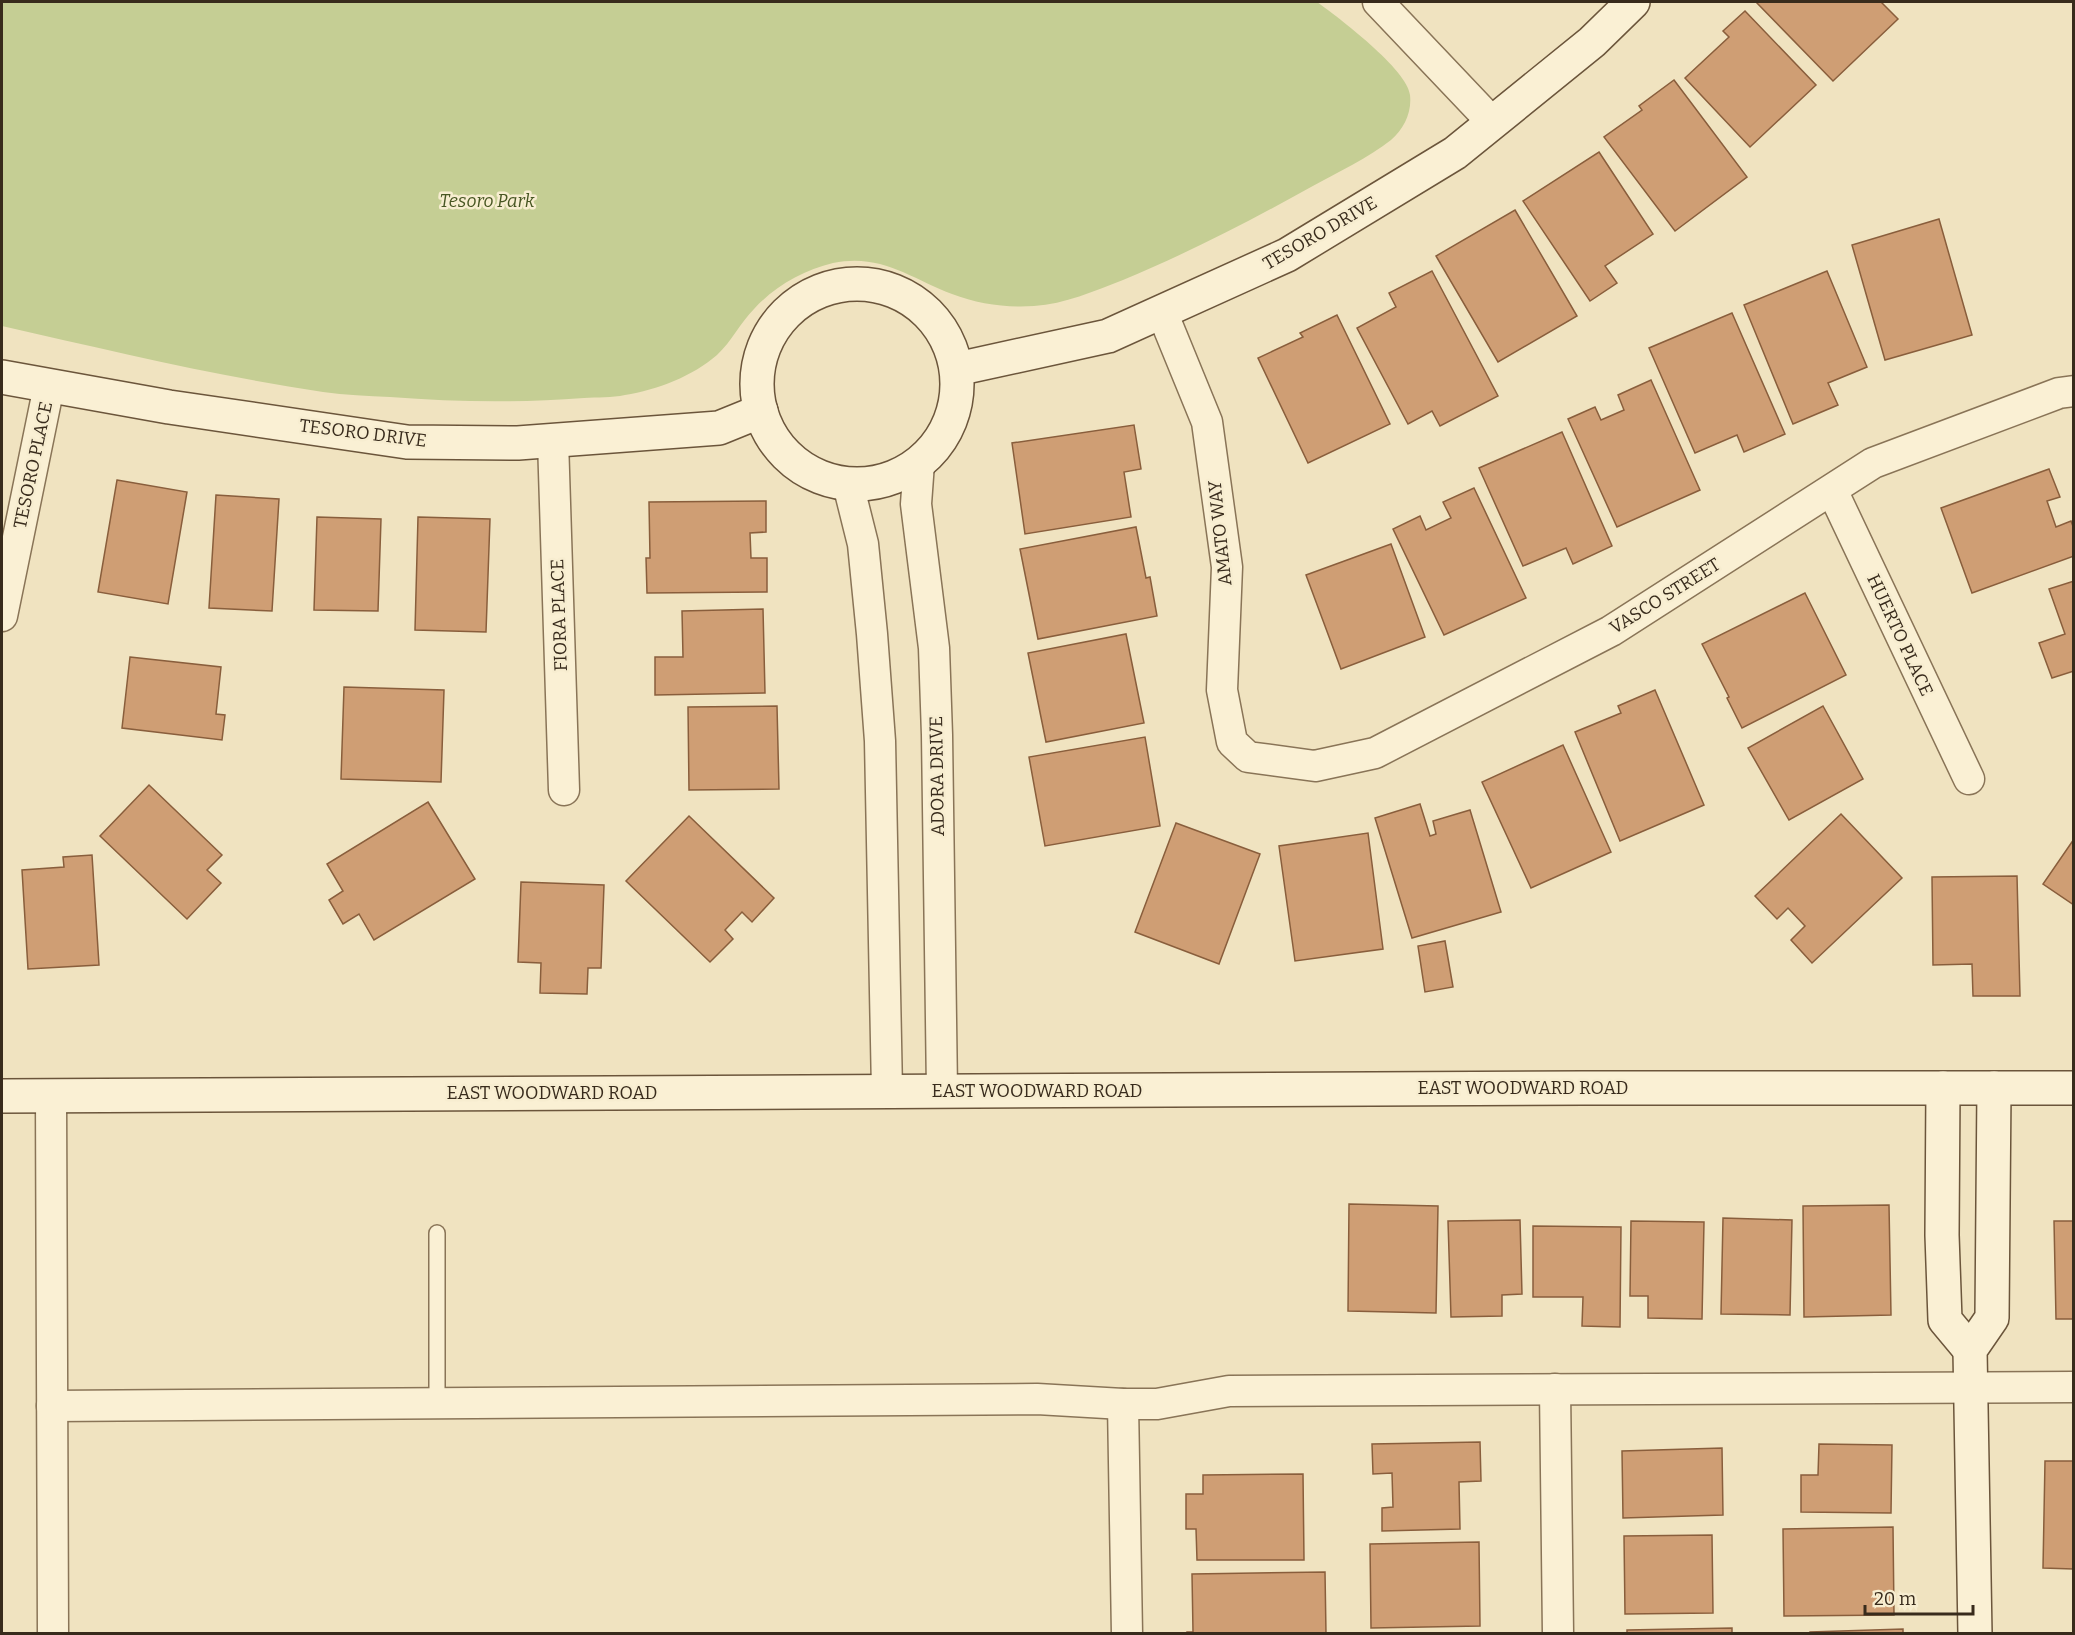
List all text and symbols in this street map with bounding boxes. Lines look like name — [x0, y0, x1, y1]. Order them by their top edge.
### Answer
park label: Tesoro Park — [439, 190, 535, 212]
street label: TESORO DRIVE — [1259, 191, 1381, 275]
street label: TESORO PLACE — [9, 400, 57, 530]
street label: TESORO DRIVE — [298, 414, 428, 452]
street label: AMATO WAY — [1203, 479, 1236, 587]
street label: VASCO STREET — [1606, 553, 1725, 639]
street label: FIORA PLACE — [546, 558, 572, 672]
street label: HUERTO PLACE — [1862, 570, 1938, 700]
street label: ADORA DRIVE — [925, 716, 949, 836]
street label: EAST WOODWARD ROAD — [1417, 1077, 1629, 1099]
street label: EAST WOODWARD ROAD — [931, 1080, 1143, 1102]
street label: EAST WOODWARD ROAD — [446, 1082, 658, 1104]
scale bar — [1865, 1578, 1973, 1616]
text: 20 m — [1874, 1588, 1916, 1610]

